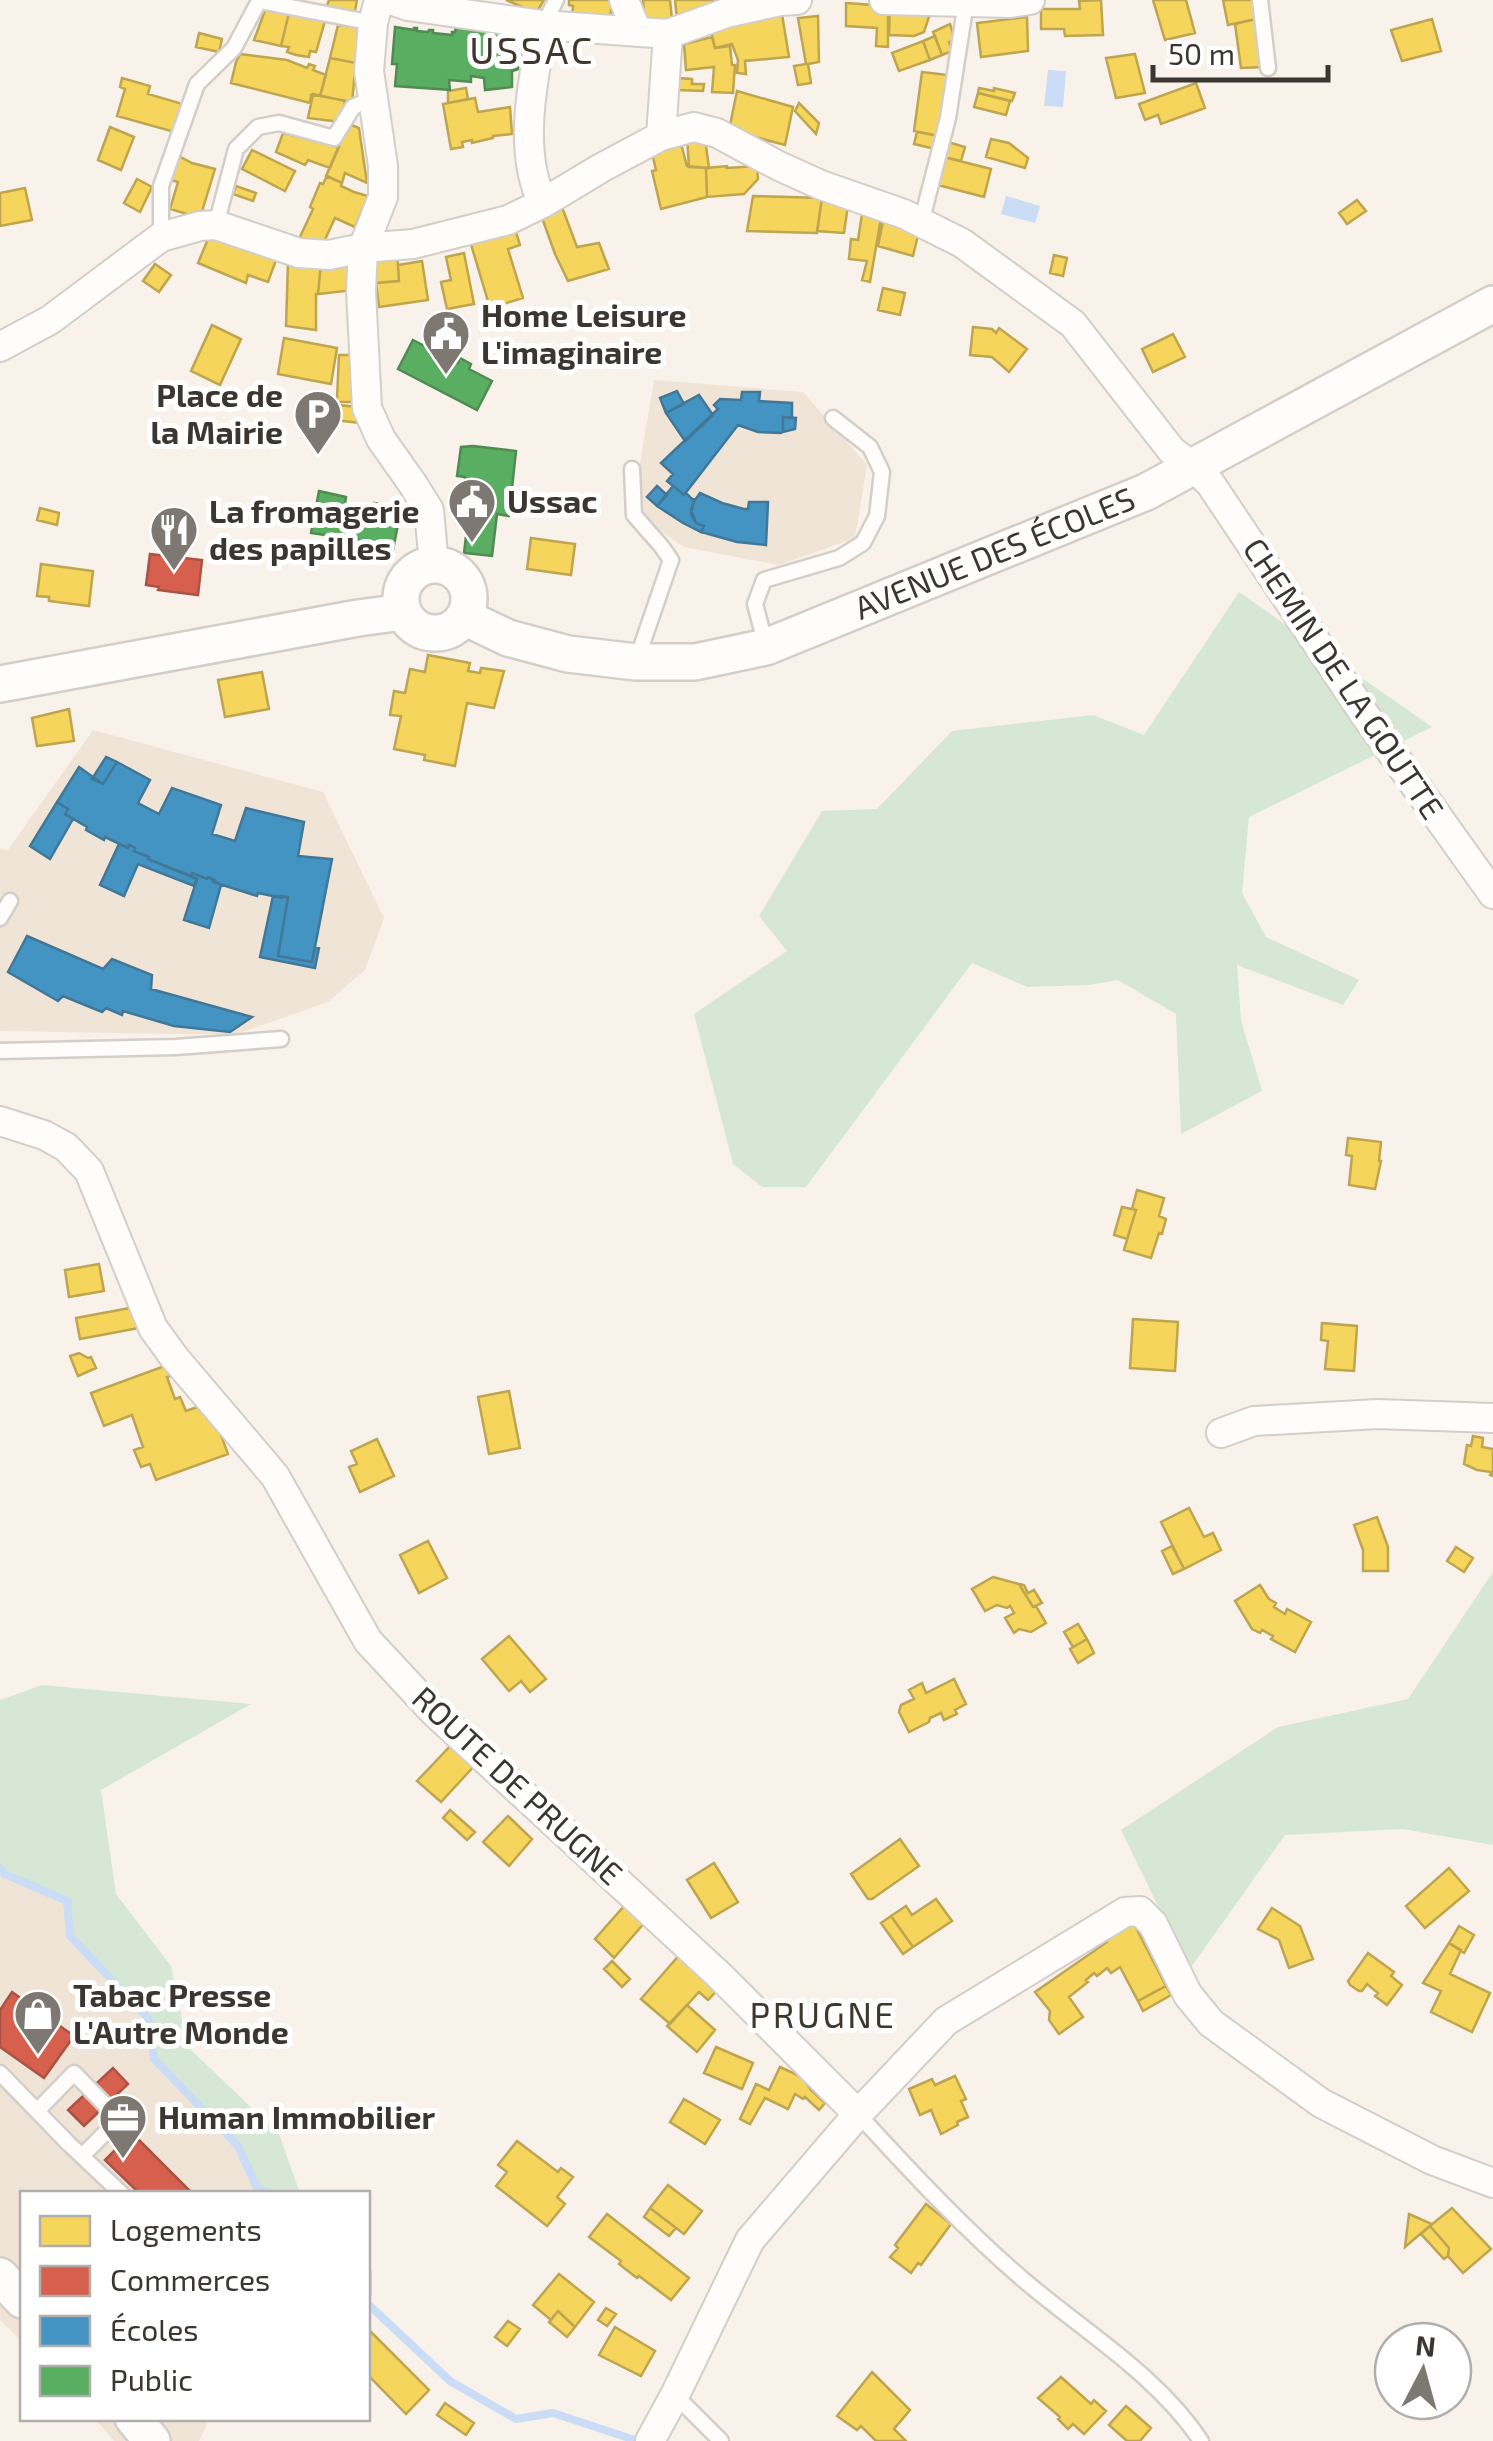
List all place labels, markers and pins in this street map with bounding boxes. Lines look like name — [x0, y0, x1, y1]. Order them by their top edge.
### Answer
place label: Home Leisure L'imaginaire — [481, 295, 687, 370]
public building icon: Home Leisure L'imaginaire — [420, 308, 472, 376]
place label: Place de la Mairie — [150, 375, 283, 450]
parking icon: Place de la Mairie — [292, 388, 344, 456]
public building icon: Ussac — [446, 476, 498, 544]
place label: Ussac — [507, 481, 597, 519]
place label: La fromagerie des papilles — [209, 491, 419, 566]
restaurant icon: La fromagerie des papilles — [148, 504, 200, 572]
place label: Tabac Presse L'Autre Monde — [73, 1975, 289, 2050]
shop icon: Tabac Presse L'Autre Monde — [12, 1988, 64, 2056]
office icon: Human Immobilier — [97, 2092, 149, 2160]
place label: Human Immobilier — [158, 2097, 435, 2135]

